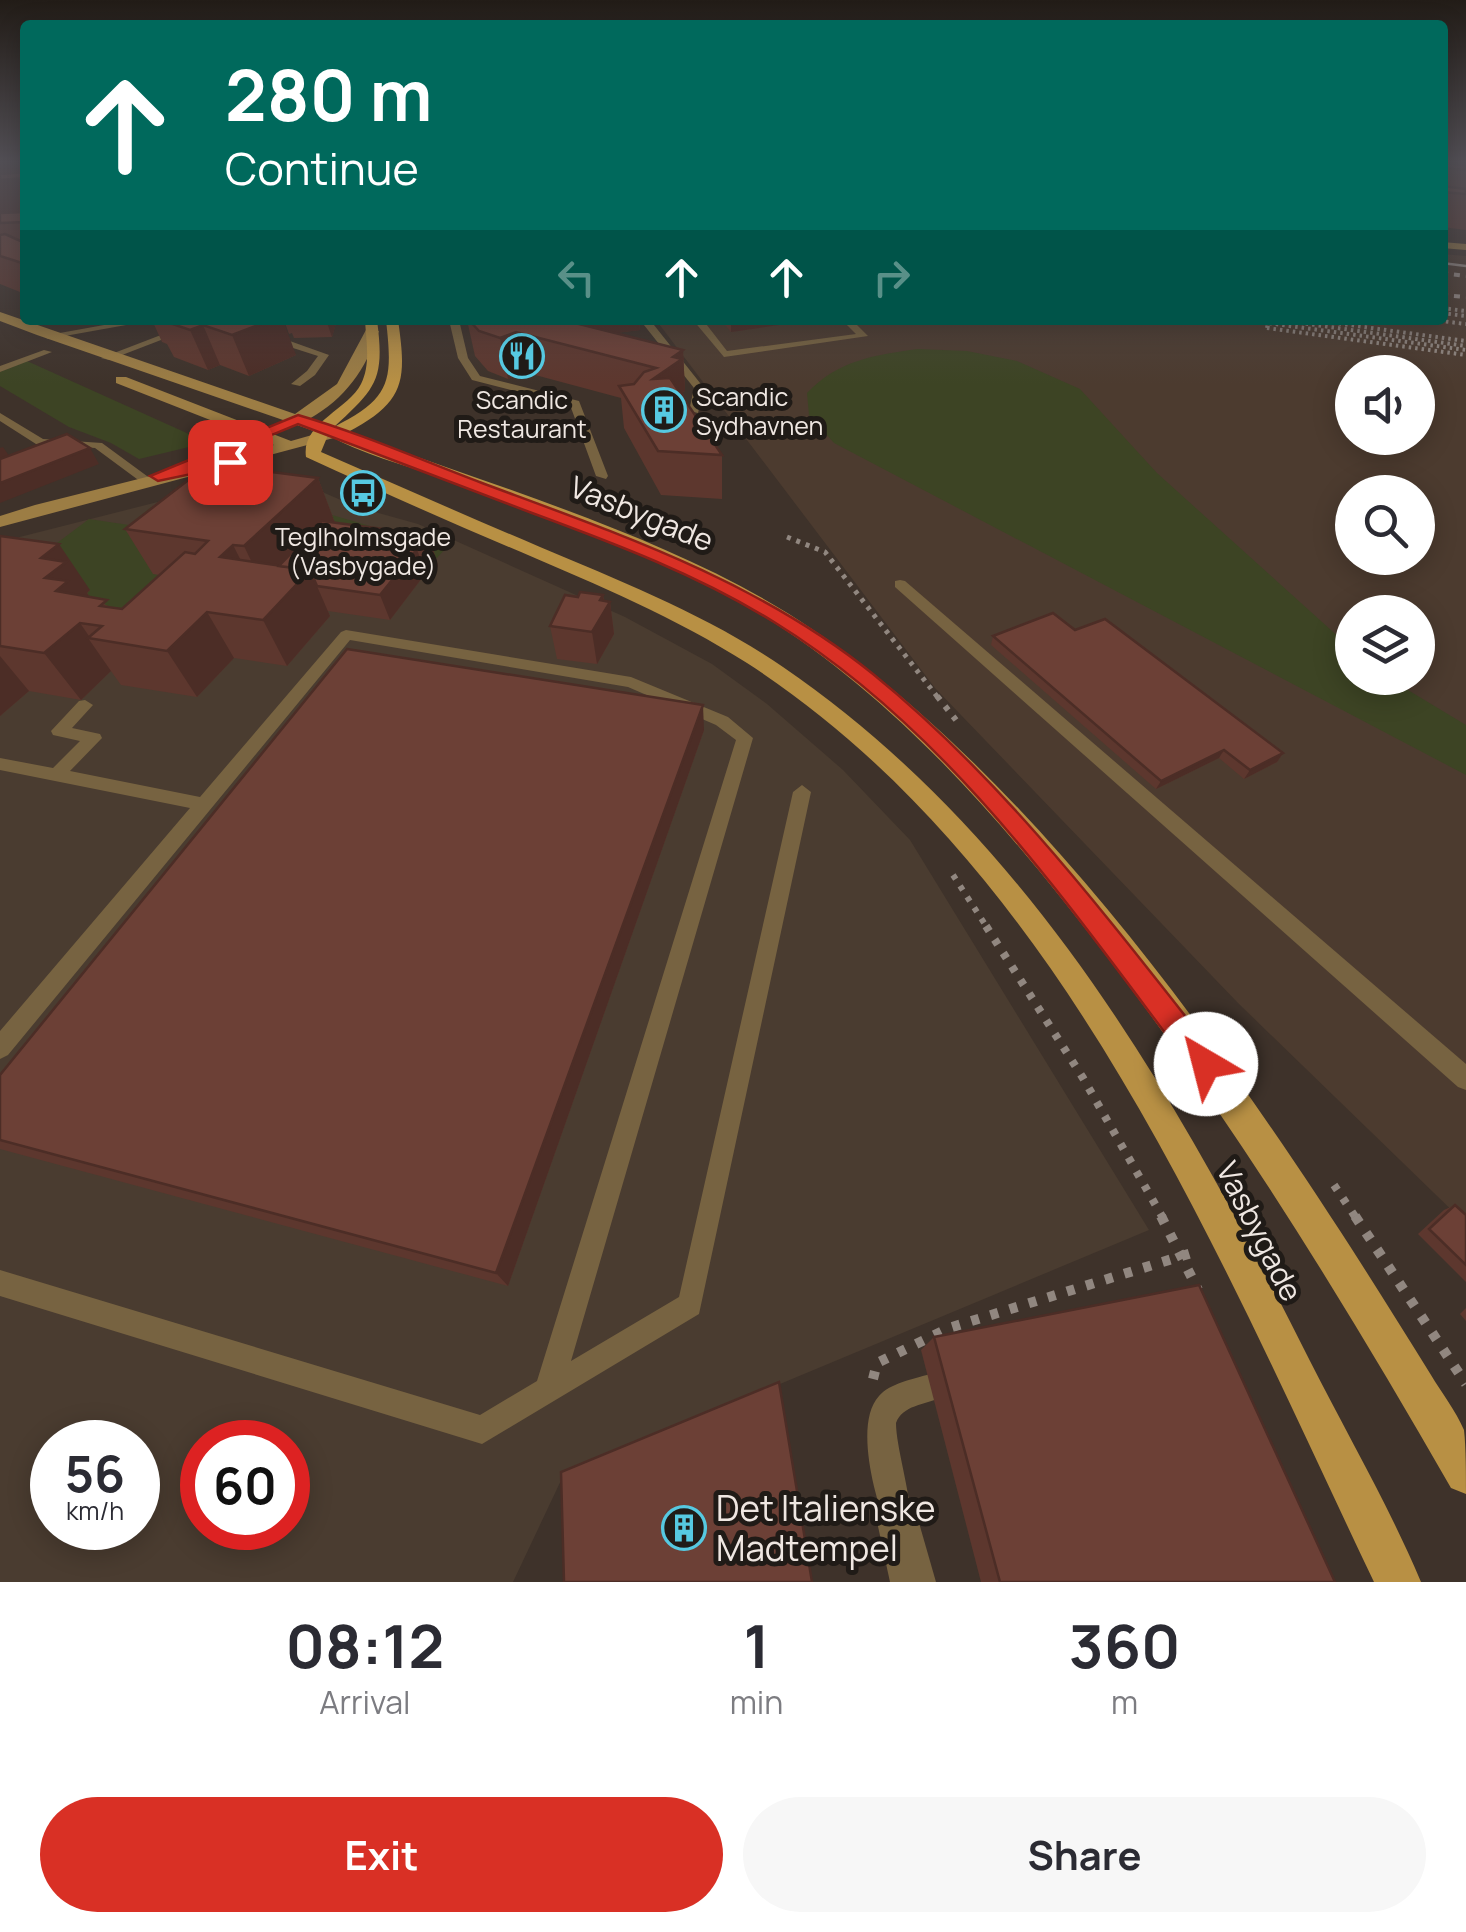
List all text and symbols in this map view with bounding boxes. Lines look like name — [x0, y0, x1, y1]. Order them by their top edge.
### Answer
text: 280 m — [225, 46, 433, 142]
icon: ahead — [60, 60, 190, 190]
text: Continue — [225, 137, 419, 199]
icon: left — [549, 250, 604, 305]
icon: ahead — [654, 250, 709, 305]
icon: ahead — [759, 250, 814, 305]
icon: right — [864, 250, 919, 305]
restaurant icon: Scandic Restaurant — [499, 333, 545, 379]
map controls — [1335, 355, 1435, 695]
button: sound — [1335, 355, 1435, 455]
place label: Scandic Sydhavnen — [696, 379, 823, 443]
place label: Scandic Restaurant — [457, 382, 587, 446]
building icon: Scandic Sydhavnen — [641, 387, 687, 433]
pin — [188, 420, 273, 505]
icon: arrive — [203, 435, 258, 490]
street label: Vasbygade — [564, 466, 720, 560]
bus stop icon: Teglholmsgade (Vasbygade) — [340, 470, 386, 516]
button: search — [1335, 475, 1435, 575]
place label: Teglholmsgade (Vasbygade) — [275, 519, 451, 583]
button: layers — [1335, 595, 1435, 695]
position arrow — [1154, 1012, 1258, 1116]
street label: Vasbygade — [1207, 1154, 1313, 1308]
speed limit sign: 60 — [180, 1420, 310, 1550]
text: 56 — [65, 1439, 125, 1507]
place label: Det Italienske Madtempel — [716, 1484, 936, 1572]
text: km/h — [66, 1493, 124, 1528]
building icon: Det Italienske Madtempel — [661, 1505, 707, 1551]
text: 08:12 — [285, 1604, 444, 1686]
text: 1 — [743, 1604, 770, 1686]
text: 360 — [1069, 1604, 1181, 1686]
text: Arrival — [319, 1680, 411, 1724]
text: min — [730, 1680, 783, 1724]
text: m — [1111, 1680, 1138, 1724]
button: Exit — [40, 1797, 723, 1912]
button: Share — [743, 1797, 1426, 1912]

